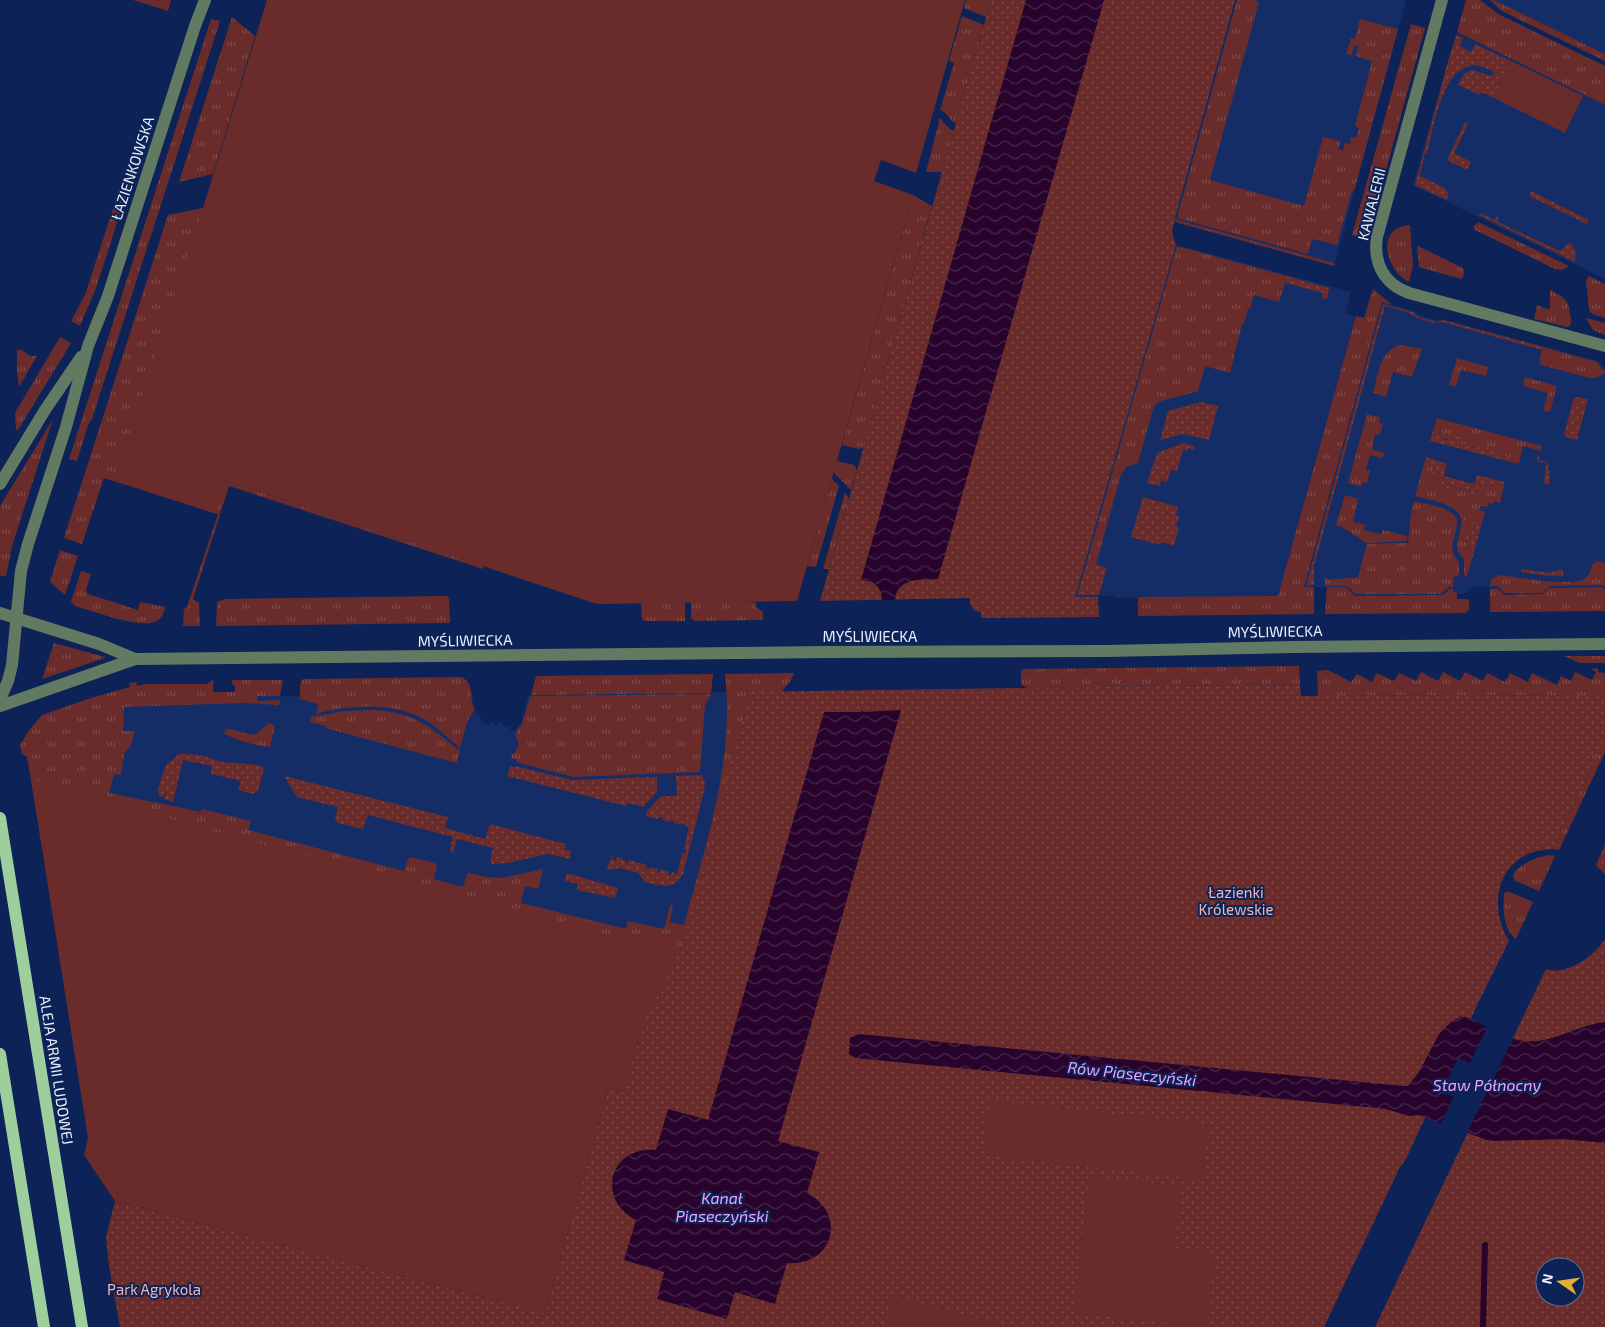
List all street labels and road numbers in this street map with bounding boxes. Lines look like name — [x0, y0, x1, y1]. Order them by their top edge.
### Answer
street label: ŁAZIENKOWSKA — [107, 113, 157, 222]
street label: KAWALERII — [1353, 166, 1389, 242]
street label: MYŚLIWIECKA — [1227, 621, 1323, 641]
street label: MYŚLIWIECKA — [823, 627, 918, 645]
street label: MYŚLIWIECKA — [417, 630, 513, 650]
street label: ALEJA ARMII LUDOWEJ — [36, 994, 78, 1146]

